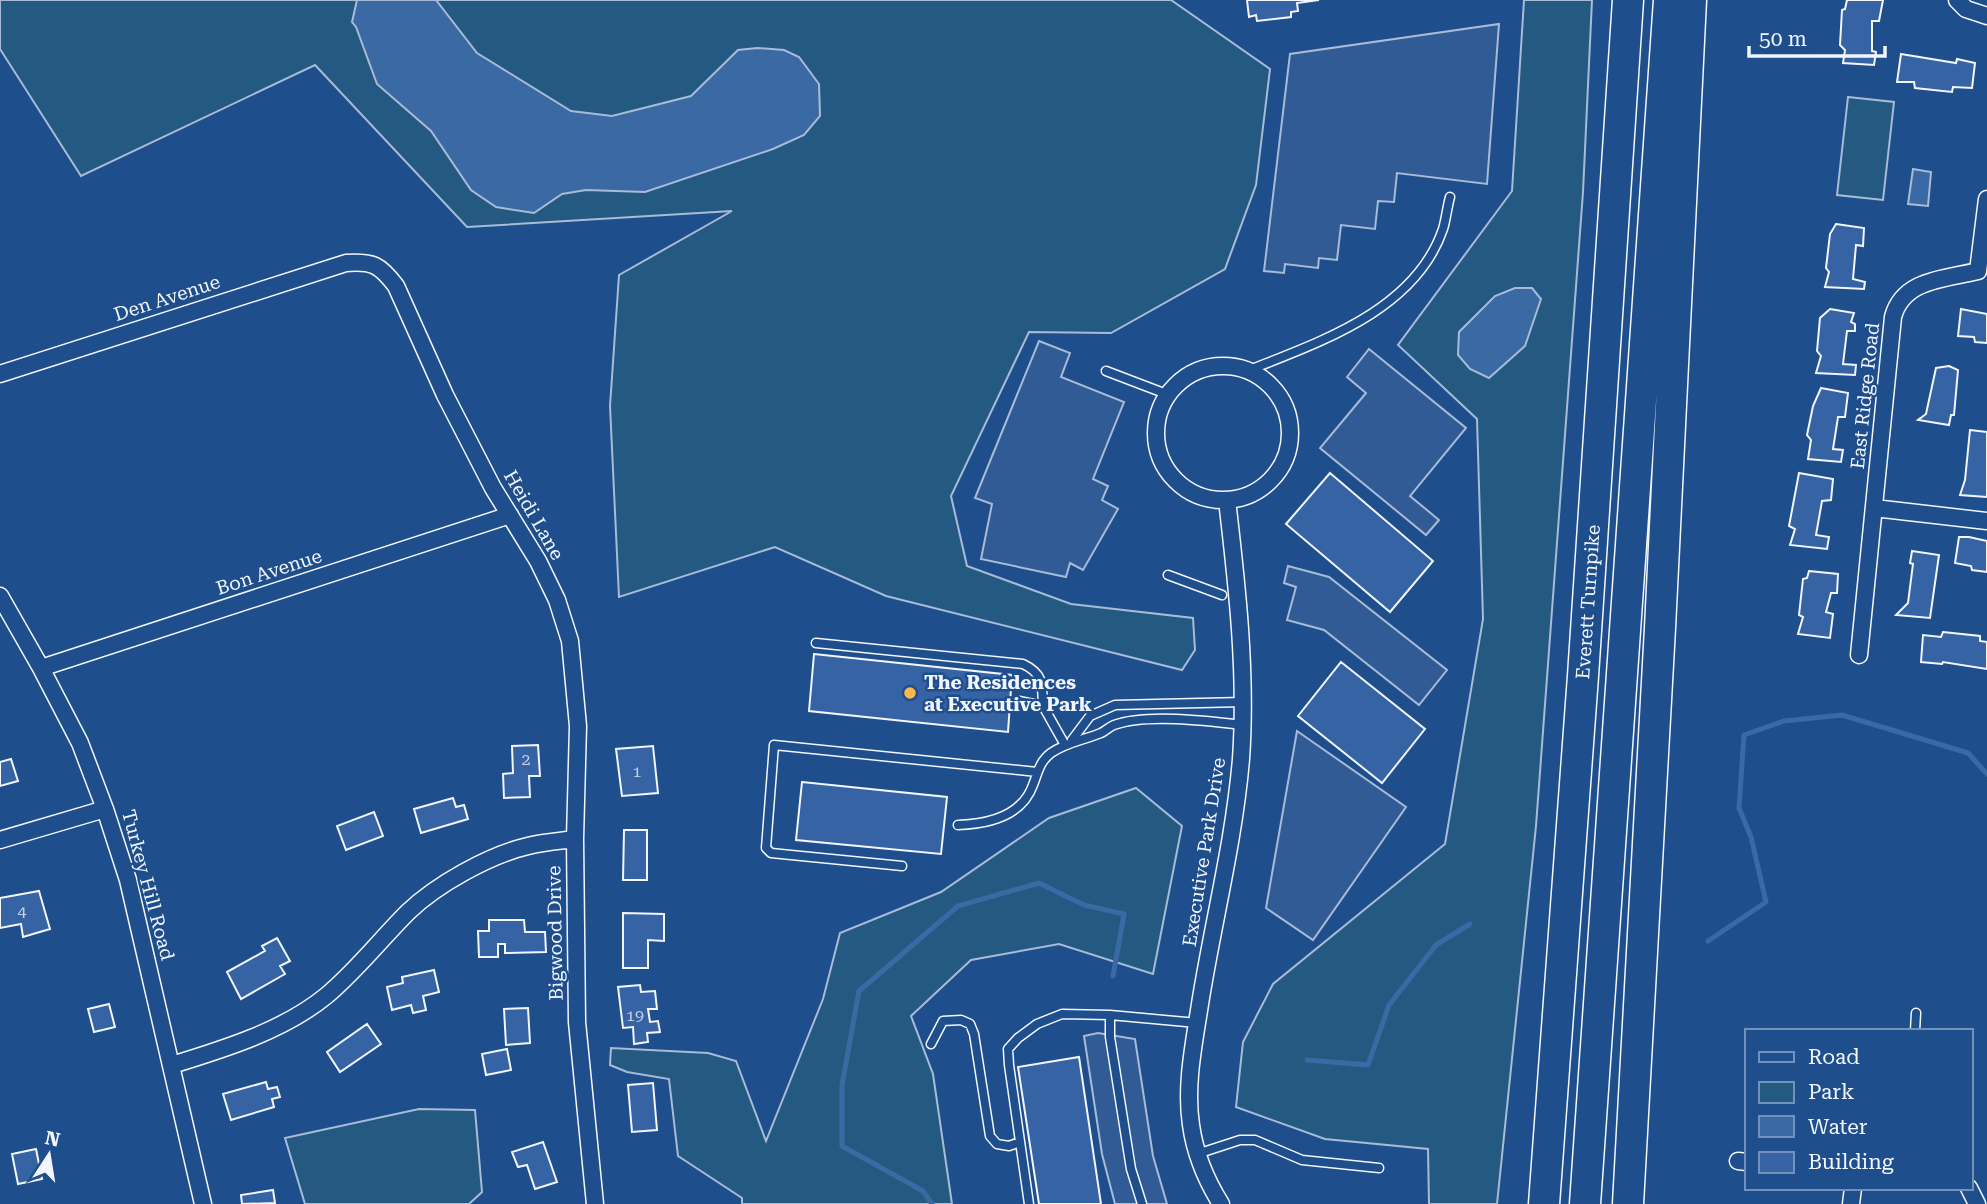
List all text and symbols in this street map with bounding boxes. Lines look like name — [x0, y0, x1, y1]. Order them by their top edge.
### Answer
scale bar — [1749, 14, 1885, 58]
text: 50 m — [1759, 27, 1807, 51]
street label: Den Avenue — [111, 270, 223, 326]
street label: East Ridge Road — [1846, 322, 1884, 470]
street label: Heidi Lane — [499, 466, 569, 564]
street label: Everett Turnpike — [1571, 524, 1605, 680]
street label: Bon Avenue — [213, 544, 325, 600]
place label: The Residences at Executive Park — [924, 671, 1092, 716]
marker: The Residences at Executive Park — [902, 685, 918, 701]
house number: 2 — [522, 750, 531, 769]
street label: Executive Park Drive — [1178, 756, 1230, 948]
house number: 1 — [633, 762, 642, 781]
street label: Turkey Hill Road — [117, 807, 179, 963]
street label: Bigwood Drive — [542, 865, 568, 1001]
house number: 4 — [18, 902, 27, 921]
house number: 19 — [626, 1006, 644, 1025]
legend — [1745, 1029, 1973, 1190]
text: Road — [1808, 1045, 1860, 1069]
text: Park — [1808, 1080, 1854, 1104]
text: Water — [1808, 1115, 1868, 1139]
north arrow — [14, 1120, 84, 1190]
text: N — [43, 1126, 62, 1152]
text: Building — [1808, 1150, 1894, 1174]

